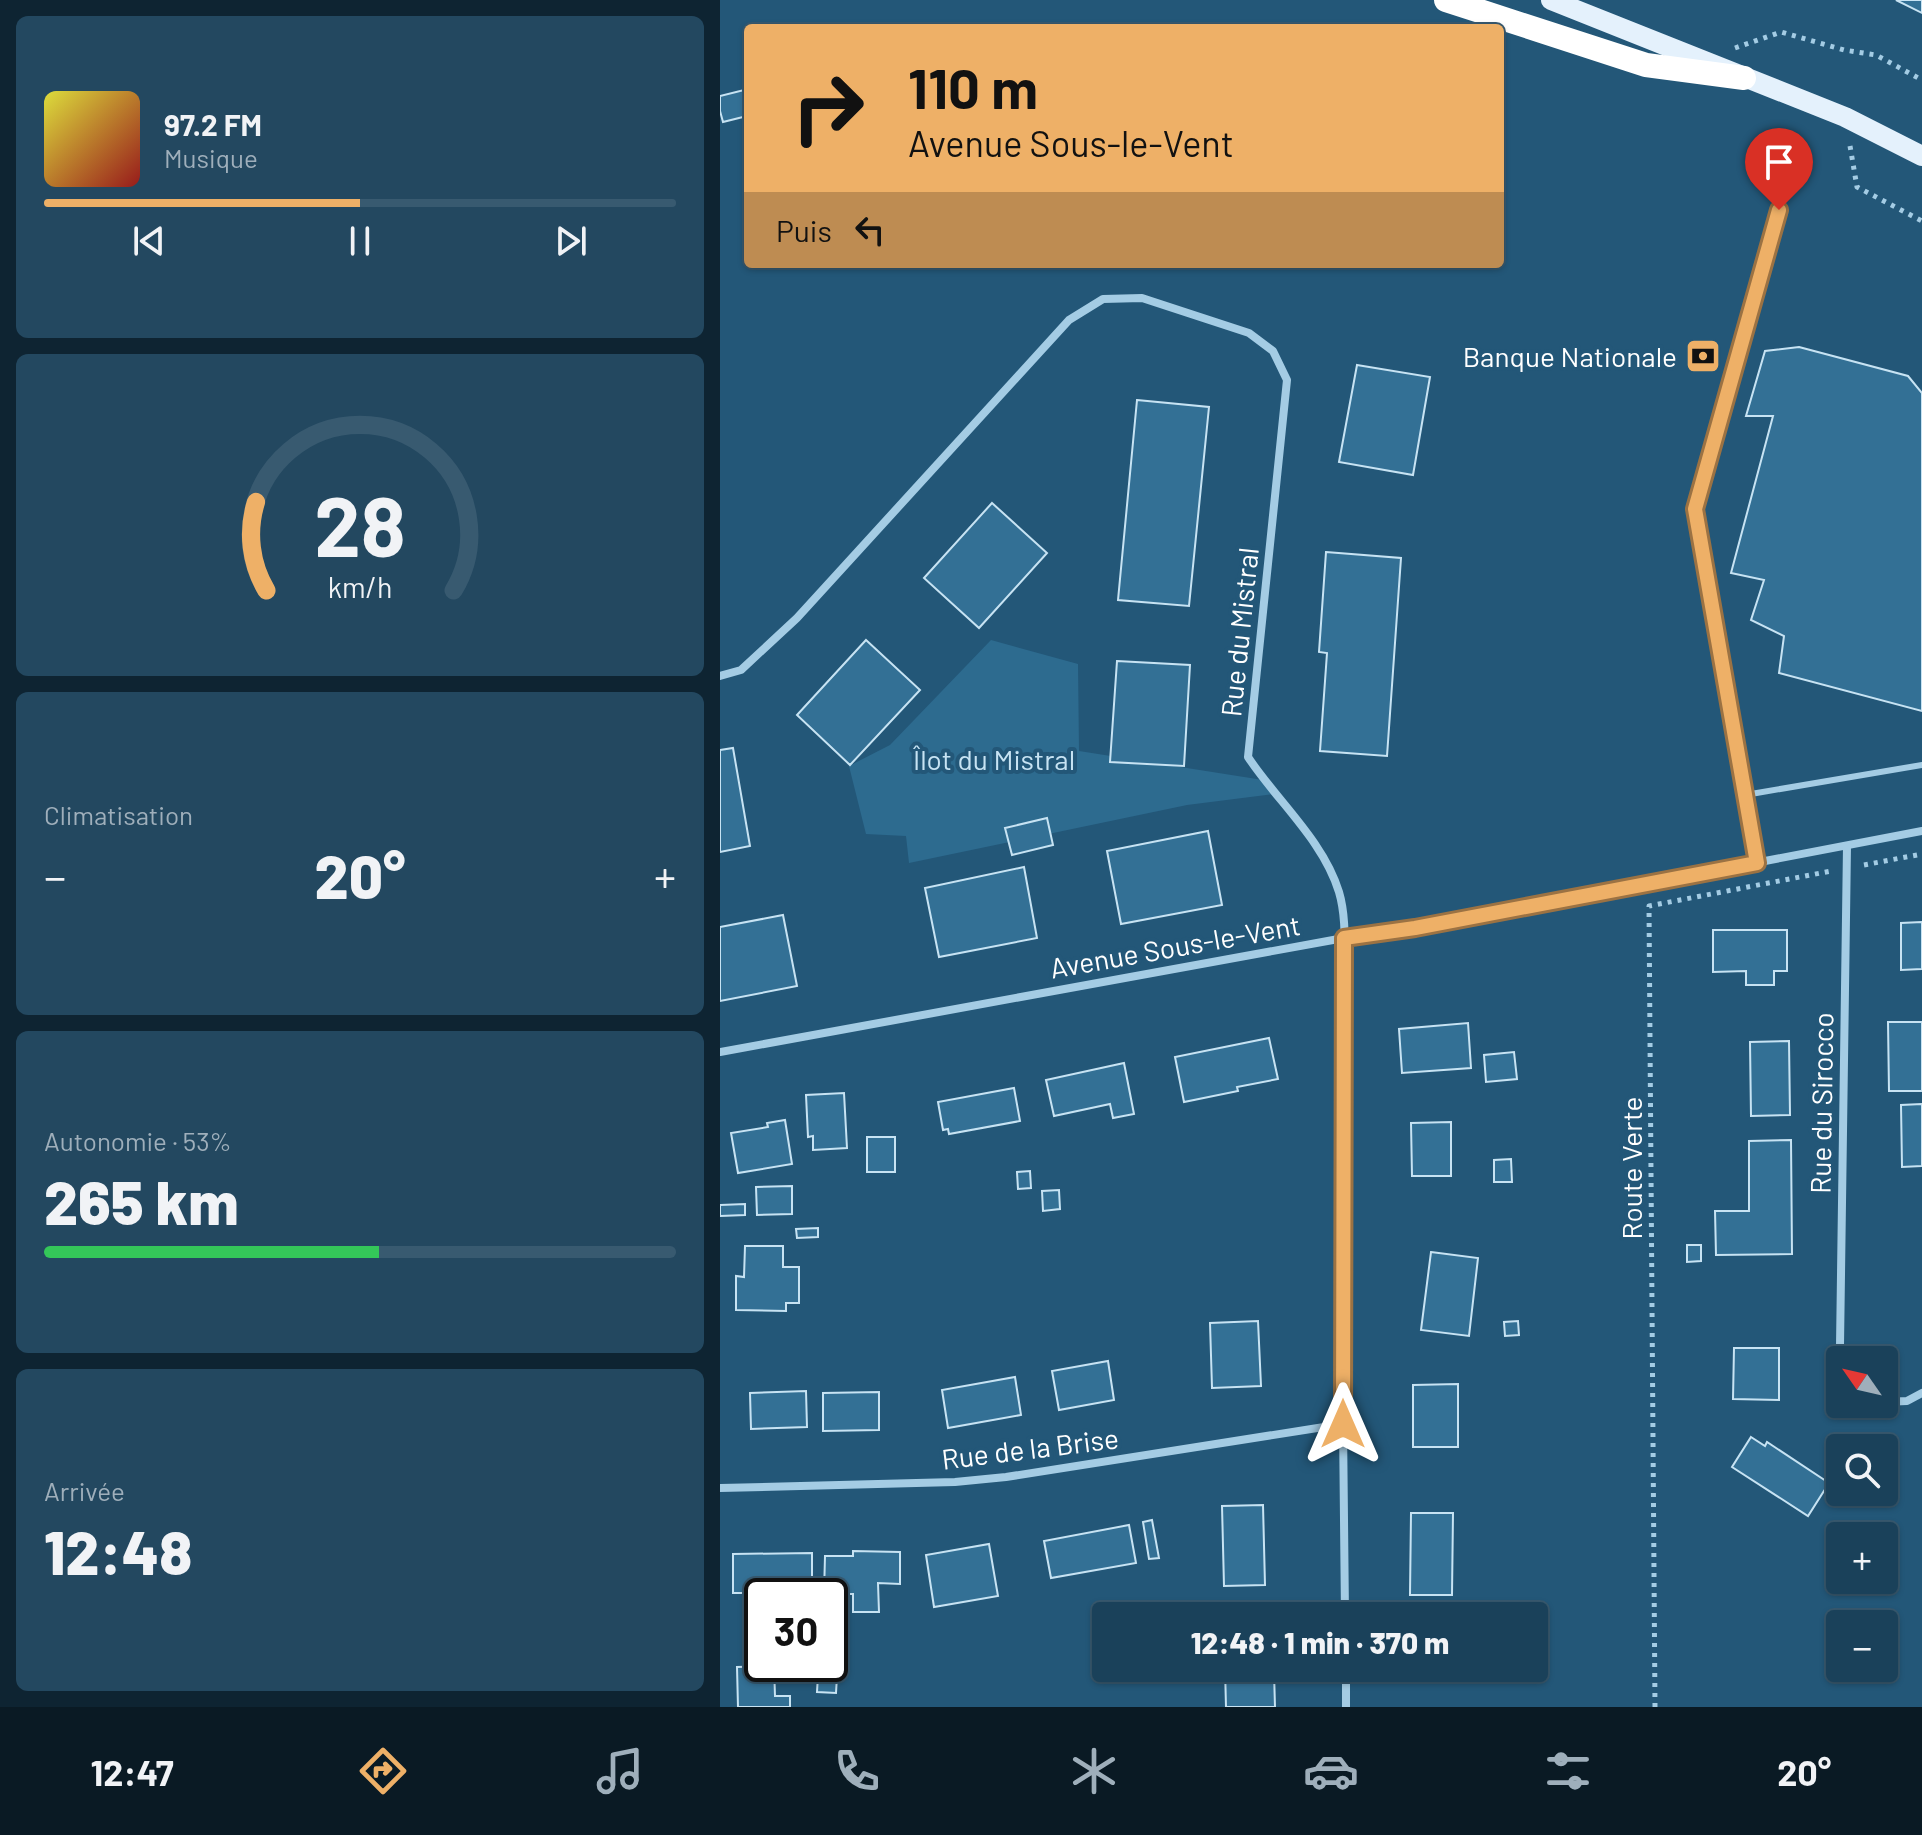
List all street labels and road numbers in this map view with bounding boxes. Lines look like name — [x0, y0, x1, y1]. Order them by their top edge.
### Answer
street label: Rue du Mistral — [1213, 546, 1265, 718]
street label: Avenue Sous-le-Vent — [1047, 907, 1303, 985]
street label: Rue du Sirocco — [1802, 1012, 1840, 1194]
street label: Route Verte — [1614, 1097, 1648, 1239]
street label: Rue de la Brise — [940, 1420, 1120, 1476]

